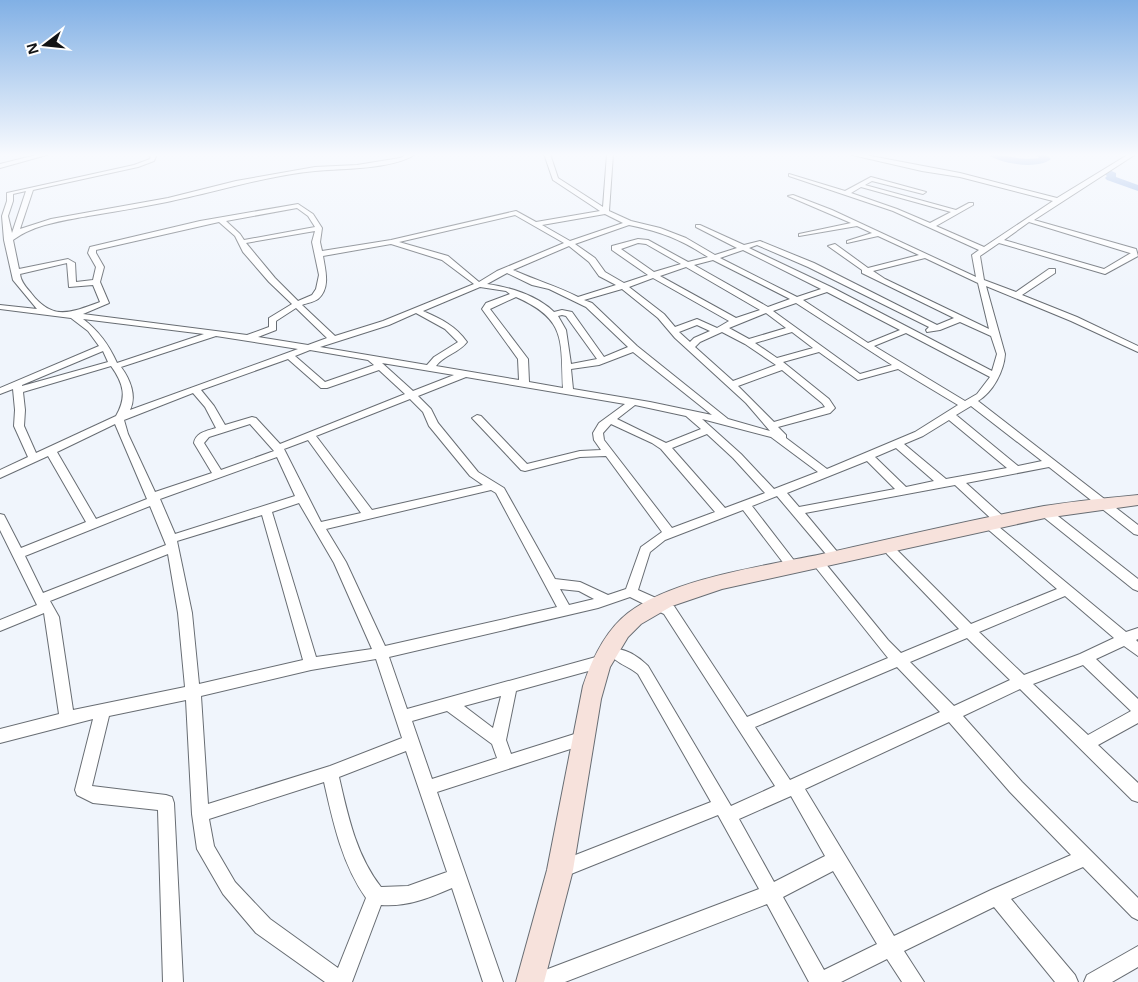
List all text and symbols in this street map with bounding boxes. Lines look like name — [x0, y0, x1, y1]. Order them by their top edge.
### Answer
north arrow — [20, 20, 70, 70]
text: N — [21, 41, 43, 57]

